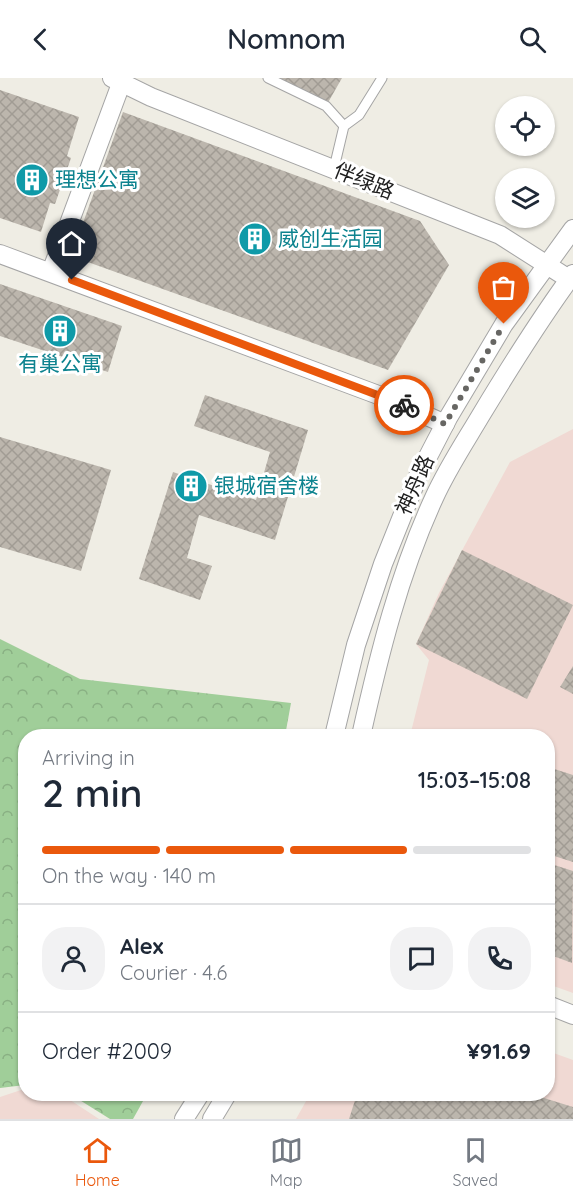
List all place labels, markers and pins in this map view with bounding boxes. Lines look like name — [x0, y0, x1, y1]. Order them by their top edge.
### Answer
building icon: 理想公寓 — [14, 162, 50, 198]
place label: 理想公寓 — [55, 166, 139, 192]
pin — [46, 218, 97, 280]
building icon: 威创生活园 — [237, 221, 273, 257]
place label: 威创生活园 — [278, 225, 383, 251]
pin — [478, 262, 529, 324]
building icon: 有巢公寓 — [42, 313, 78, 349]
place label: 有巢公寓 — [18, 350, 102, 376]
building icon: 银城宿舍楼 — [173, 468, 209, 504]
place label: 银城宿舍楼 — [214, 472, 319, 498]

